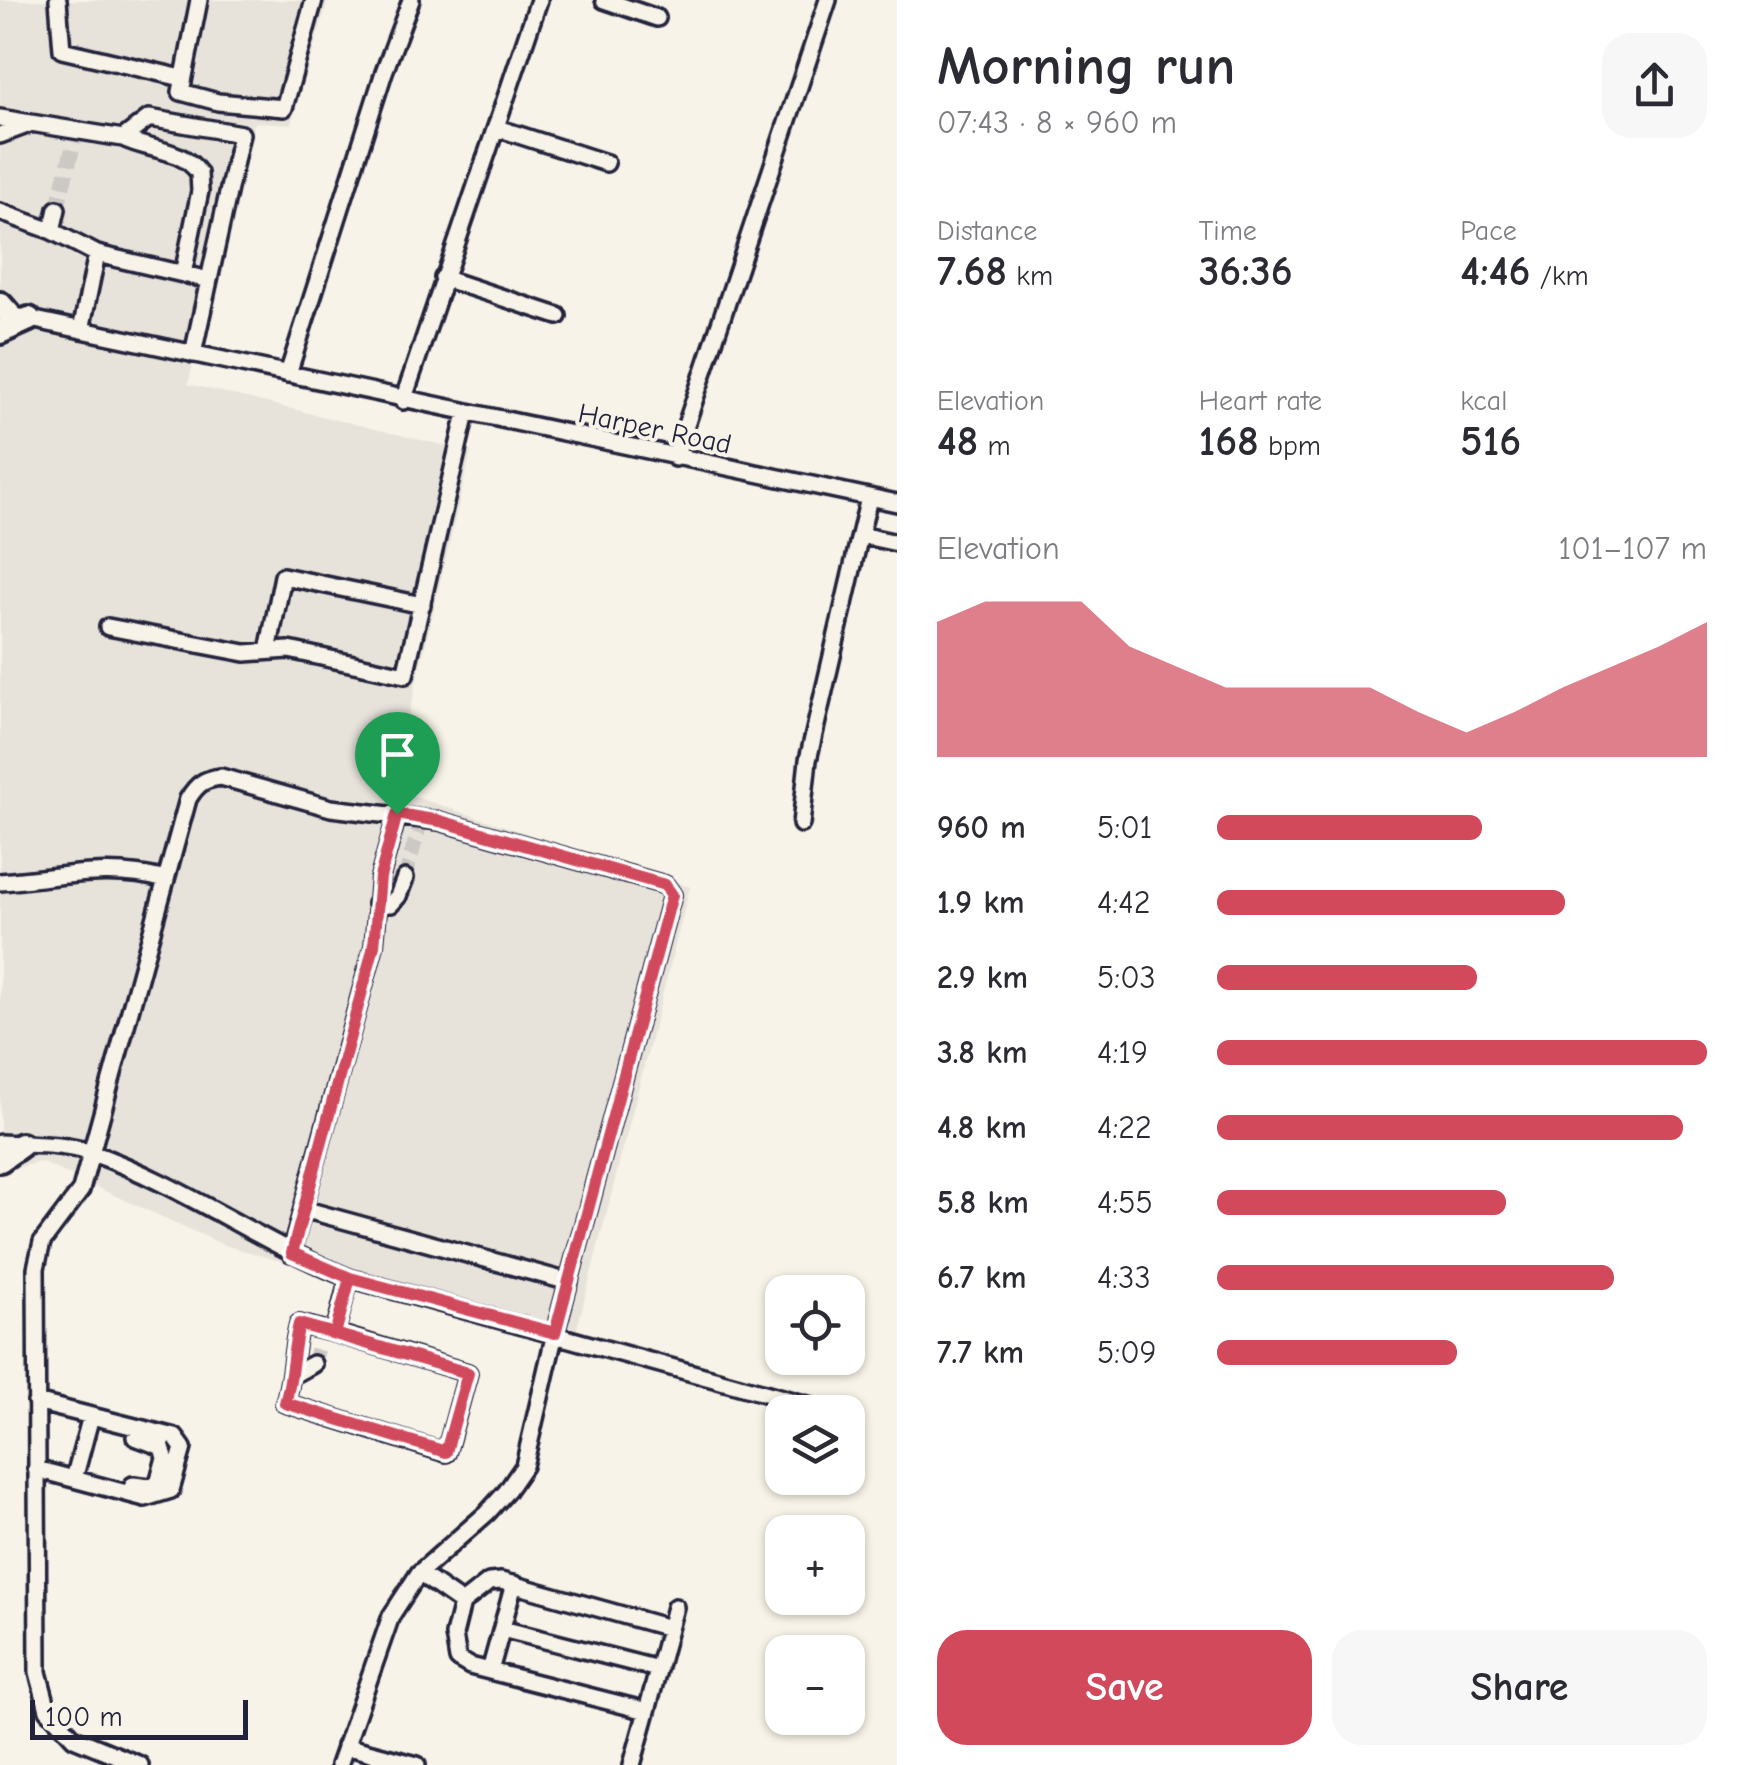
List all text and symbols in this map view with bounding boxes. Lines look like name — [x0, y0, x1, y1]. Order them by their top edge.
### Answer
button: share — [1602, 33, 1707, 138]
text: Morning run — [937, 34, 1235, 98]
text: 07:43 · 8 × 960 m — [937, 104, 1177, 141]
text: Distance — [937, 215, 1037, 247]
text: Time — [1199, 215, 1257, 247]
text: Pace — [1460, 215, 1517, 247]
text: 7.68 — [937, 247, 1007, 296]
text: 36:36 — [1199, 247, 1293, 296]
text: 4:46 — [1460, 247, 1530, 296]
text: km — [1007, 260, 1053, 292]
text: /km — [1530, 260, 1589, 292]
text: Elevation — [937, 385, 1044, 417]
text: Heart rate — [1199, 385, 1322, 417]
text: kcal — [1460, 385, 1507, 417]
street label: Harper Road — [575, 397, 734, 461]
text: 48 — [937, 417, 978, 466]
text: 168 — [1199, 417, 1259, 466]
text: 516 — [1460, 417, 1521, 466]
text: m — [978, 430, 1011, 462]
text: bpm — [1259, 430, 1321, 462]
text: Elevation — [937, 530, 1060, 567]
text: 101–107 m — [1559, 530, 1707, 567]
pin — [355, 712, 440, 815]
icon: arrive — [370, 727, 425, 782]
text: 960 m — [937, 809, 1026, 846]
text: 5:01 — [1097, 809, 1152, 846]
text: 1.9 km — [937, 884, 1025, 921]
text: 4:42 — [1097, 884, 1151, 921]
text: 2.9 km — [937, 959, 1028, 996]
text: 5:03 — [1097, 959, 1156, 996]
text: 3.8 km — [937, 1034, 1027, 1071]
text: 4:19 — [1097, 1034, 1148, 1071]
text: 4.8 km — [937, 1109, 1027, 1146]
text: 4:22 — [1097, 1109, 1152, 1146]
text: 5.8 km — [937, 1184, 1029, 1221]
text: 4:55 — [1097, 1184, 1153, 1221]
text: 6.7 km — [937, 1259, 1026, 1296]
text: 4:33 — [1097, 1259, 1151, 1296]
map controls — [765, 1275, 865, 1735]
button: locate — [765, 1275, 865, 1375]
text: 7.7 km — [937, 1334, 1024, 1371]
text: 5:09 — [1097, 1334, 1157, 1371]
button: layers — [765, 1395, 865, 1495]
button: + — [765, 1515, 865, 1615]
button: Save — [937, 1630, 1312, 1745]
button: Share — [1332, 1630, 1707, 1745]
button: − — [765, 1635, 865, 1735]
scale bar — [30, 1695, 248, 1740]
text: 100 m — [45, 1701, 123, 1733]

